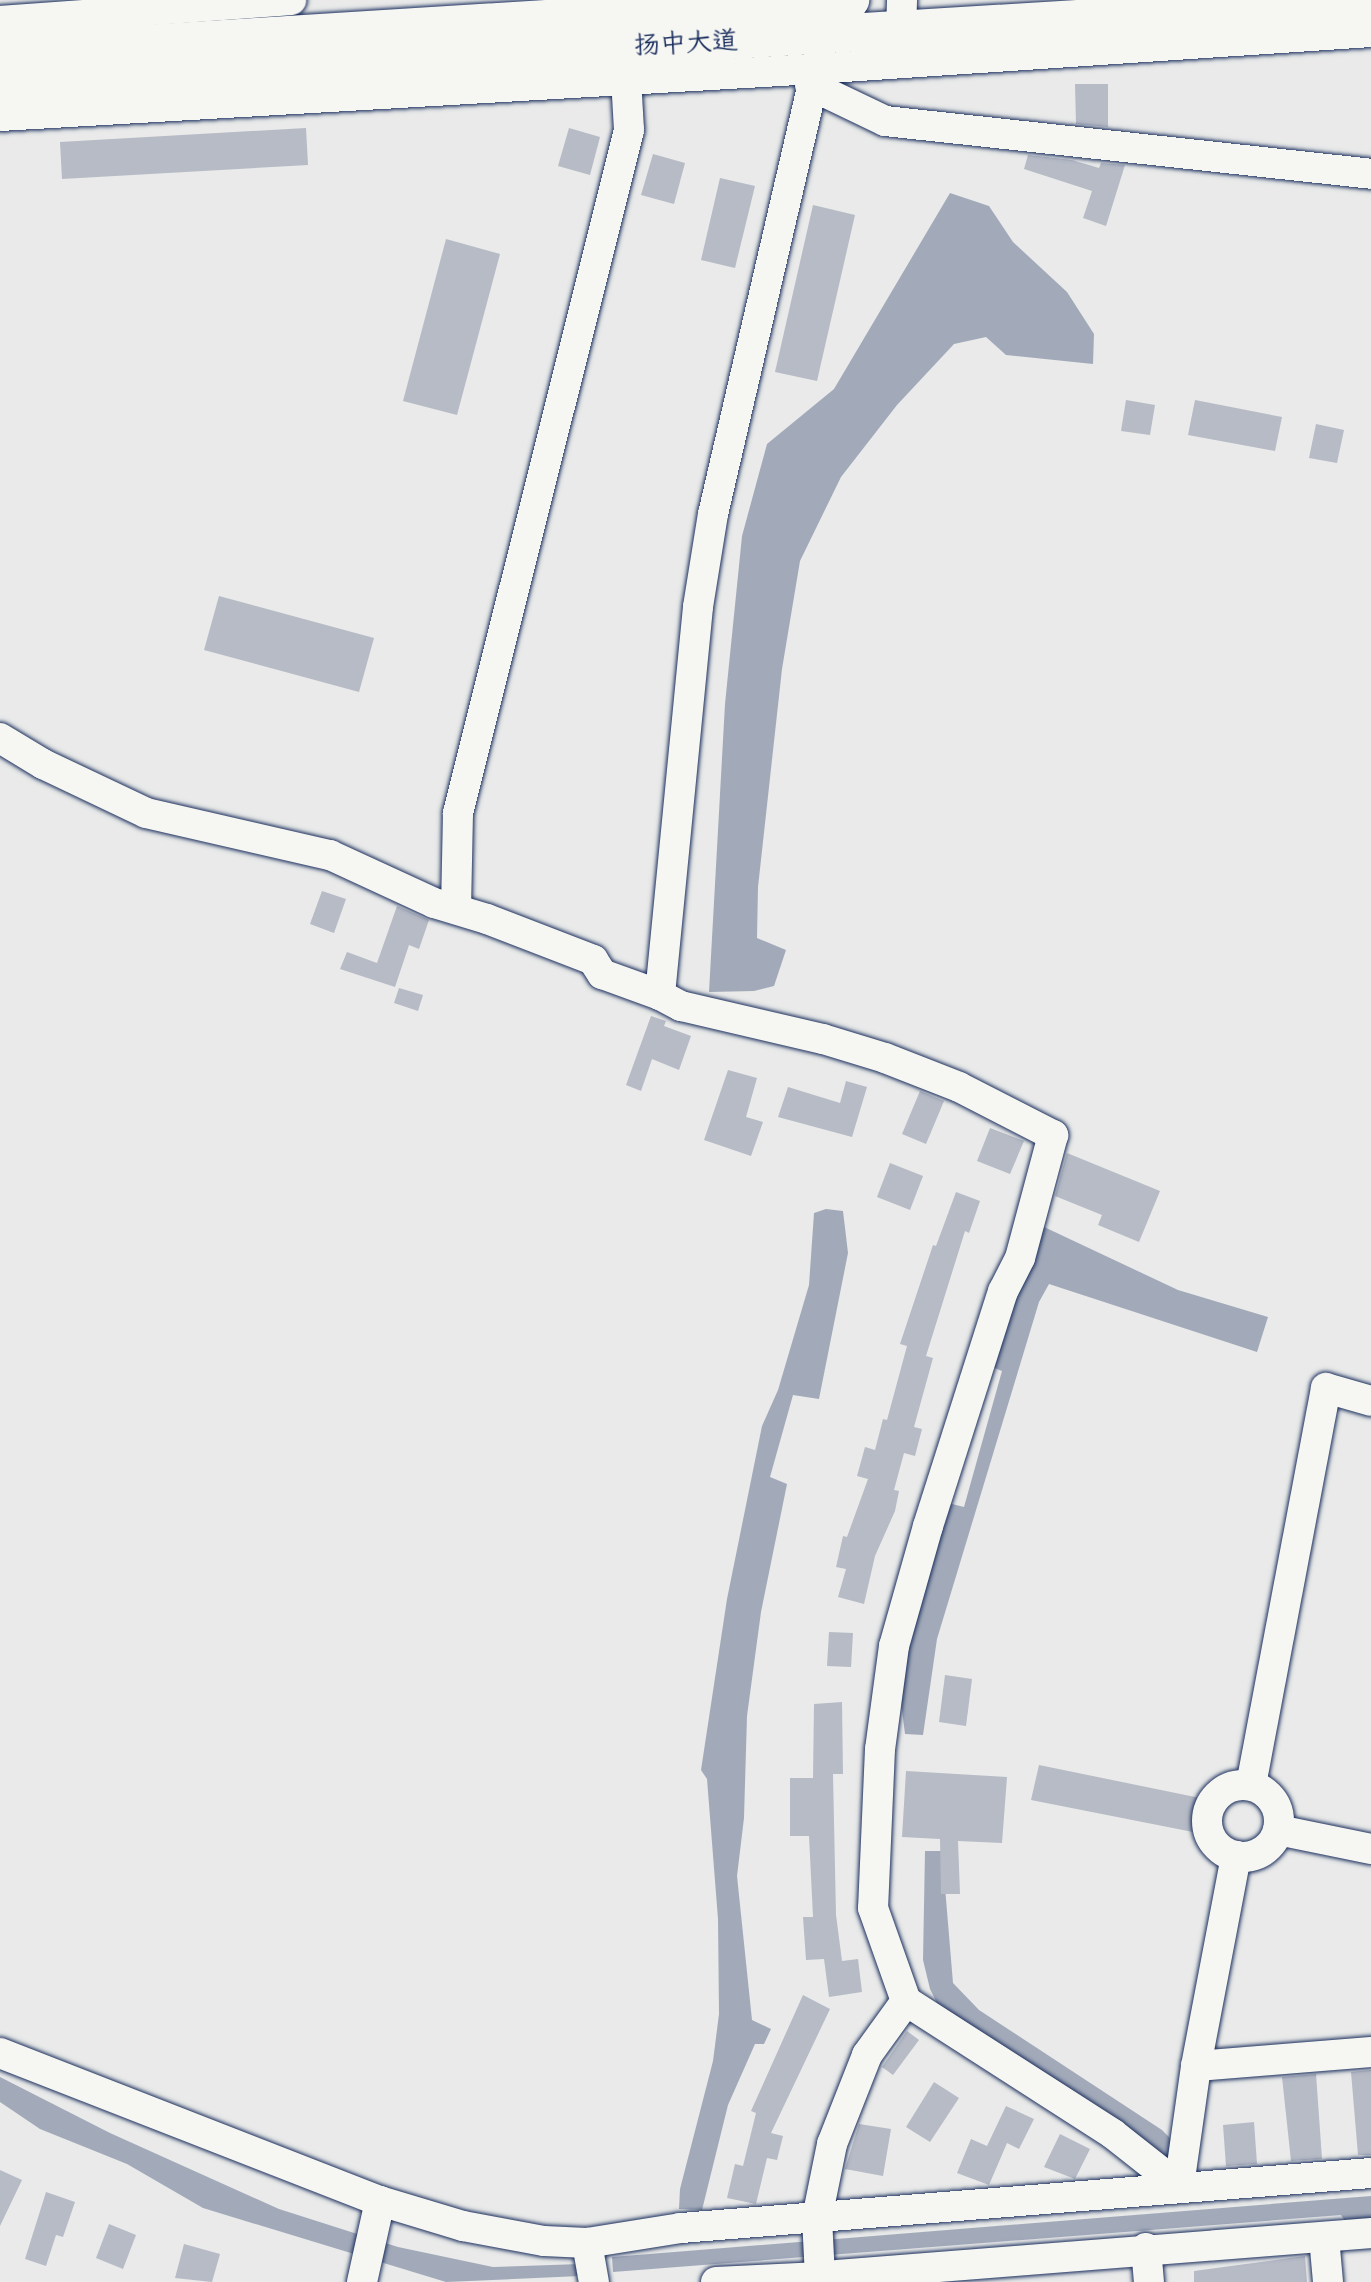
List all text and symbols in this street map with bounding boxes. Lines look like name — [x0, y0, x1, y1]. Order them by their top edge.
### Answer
street label: 扬中大道 — [633, 26, 739, 62]

